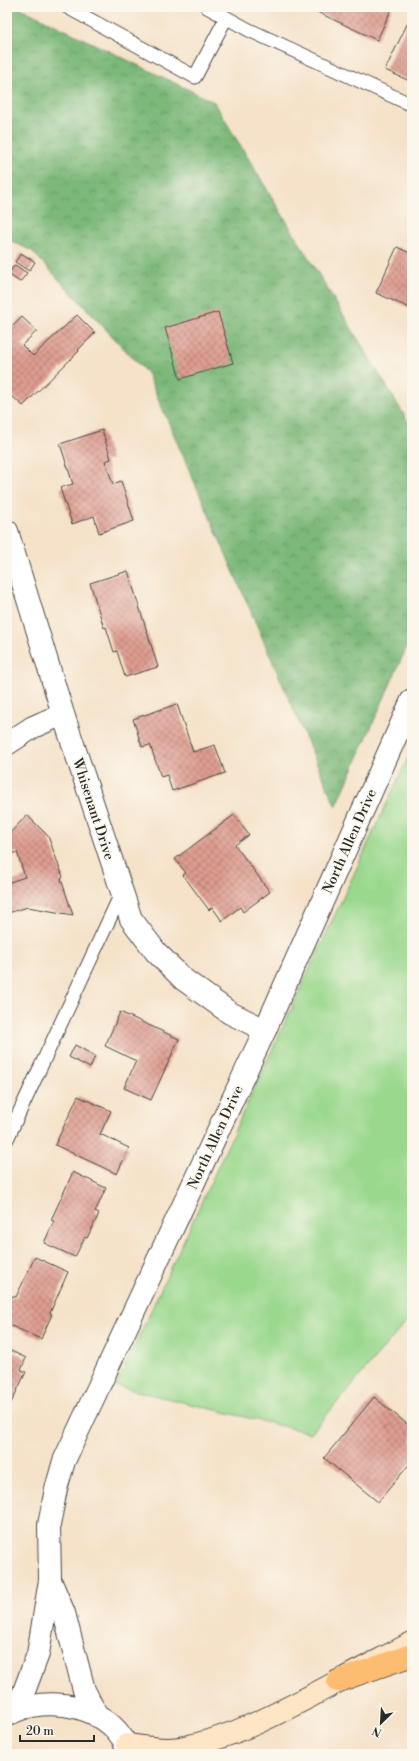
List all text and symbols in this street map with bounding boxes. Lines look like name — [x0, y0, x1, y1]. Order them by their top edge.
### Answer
street label: Whisenant Drive — [68, 755, 118, 863]
street label: North Allen Drive — [319, 786, 381, 897]
street label: North Allen Drive — [184, 1083, 248, 1192]
north arrow — [361, 1703, 401, 1743]
scale bar — [20, 1717, 94, 1743]
text: N — [370, 1723, 384, 1739]
text: 20 m — [26, 1724, 54, 1739]

